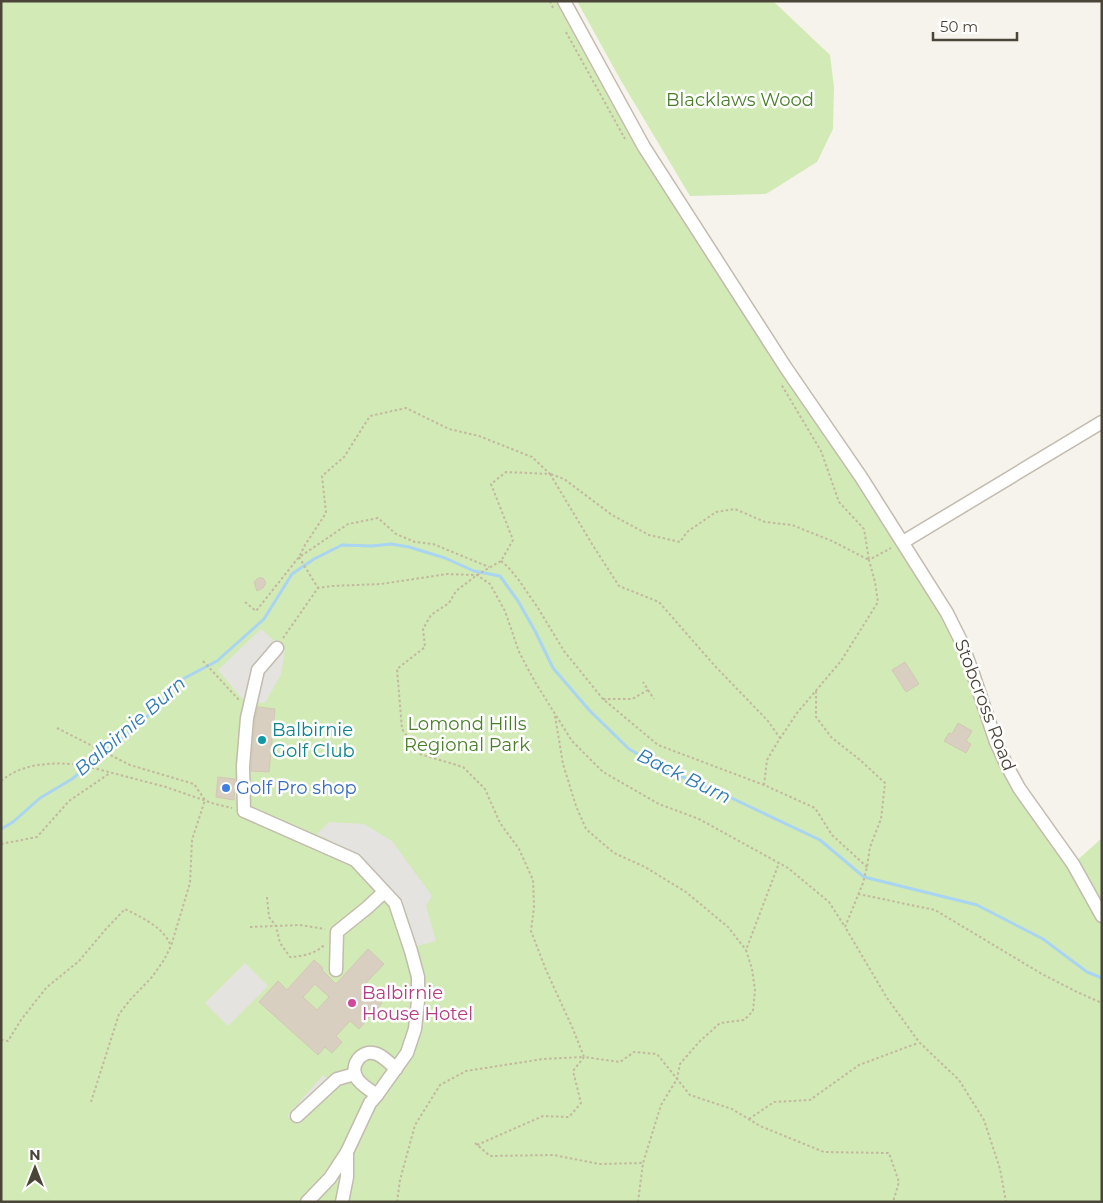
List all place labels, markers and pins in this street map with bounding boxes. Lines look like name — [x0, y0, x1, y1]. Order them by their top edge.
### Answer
place label: Balbirnie Golf Club — [272, 719, 355, 762]
marker: Balbirnie Golf Club — [256, 734, 268, 746]
place label: Golf Pro shop — [236, 777, 357, 799]
marker: Golf Pro shop — [220, 782, 232, 794]
place label: Balbirnie House Hotel — [362, 982, 473, 1025]
marker: Balbirnie House Hotel — [346, 997, 358, 1009]

